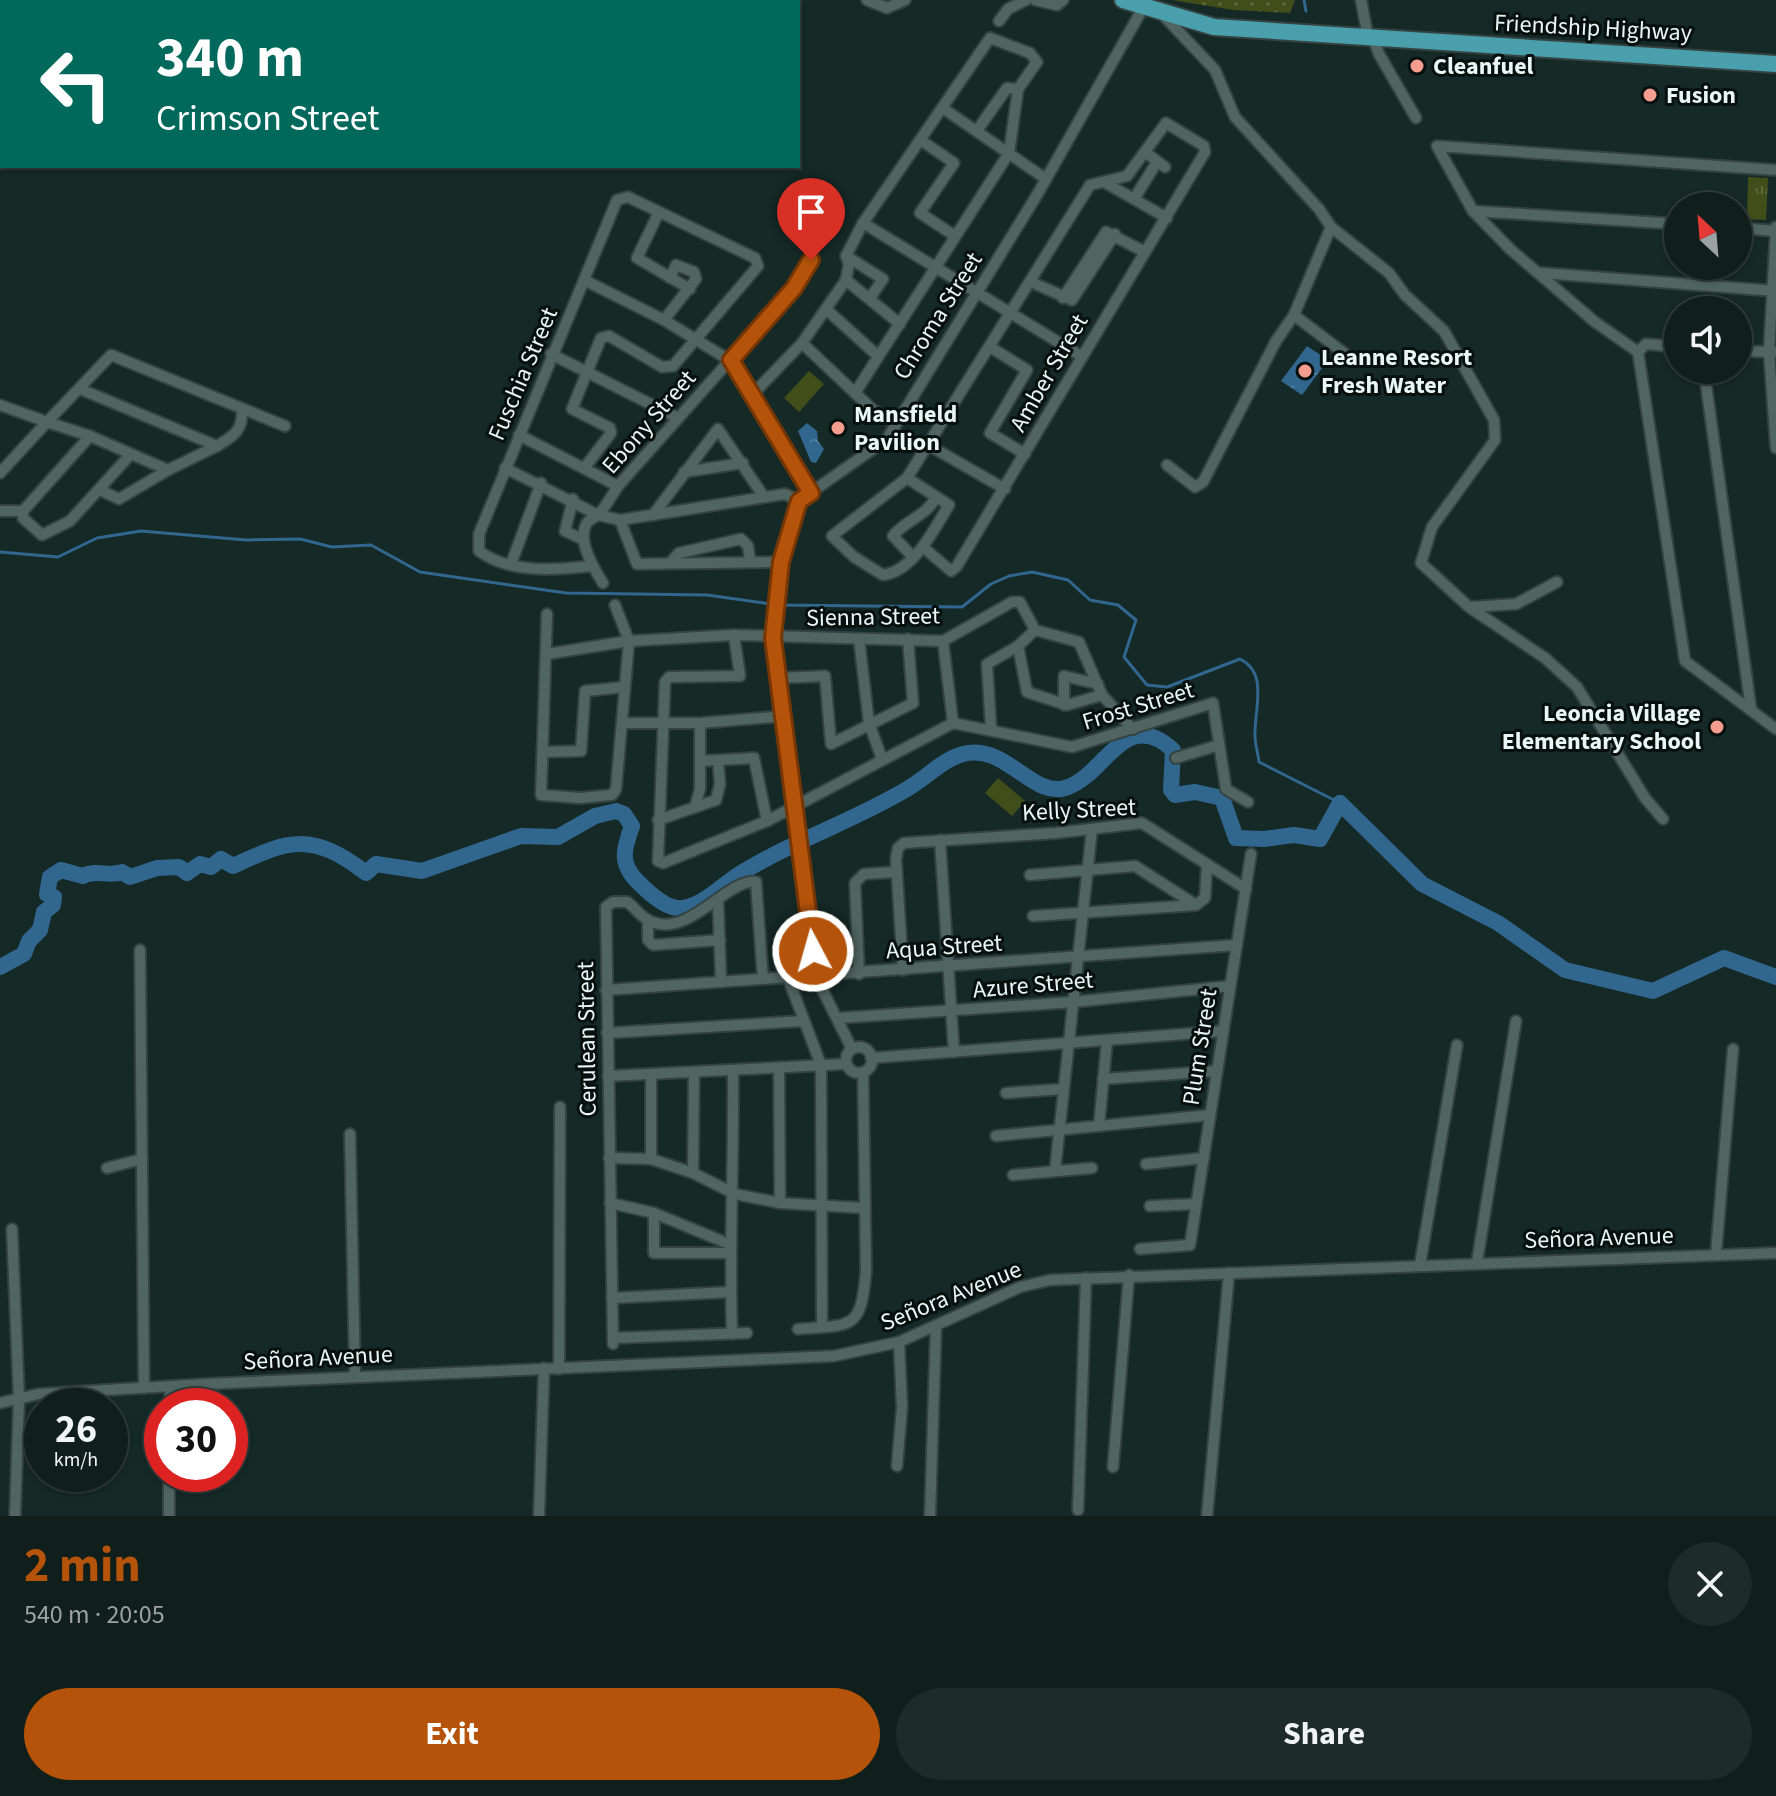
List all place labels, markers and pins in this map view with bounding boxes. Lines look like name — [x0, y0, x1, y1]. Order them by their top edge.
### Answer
place label: Cleanfuel — [1433, 49, 1534, 84]
marker: Cleanfuel — [1408, 57, 1426, 75]
place label: Fusion — [1666, 78, 1736, 113]
marker: Fusion — [1641, 86, 1659, 104]
pin — [777, 178, 845, 260]
place label: Leanne Resort Fresh Water — [1321, 340, 1472, 403]
marker: Leanne Resort Fresh Water — [1296, 362, 1314, 380]
place label: Mansfield Pavilion — [854, 397, 957, 460]
marker: Mansfield Pavilion — [829, 419, 847, 437]
place label: Leoncia Village Elementary School — [1502, 696, 1701, 759]
marker: Leoncia Village Elementary School — [1708, 718, 1726, 736]

